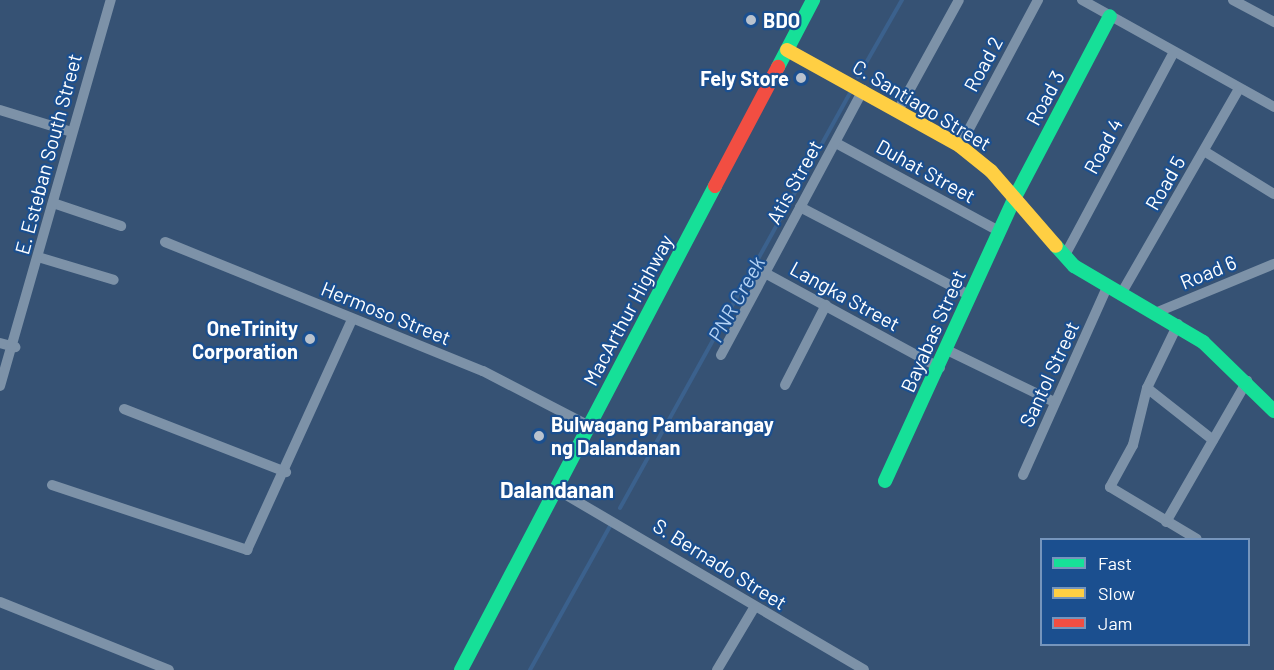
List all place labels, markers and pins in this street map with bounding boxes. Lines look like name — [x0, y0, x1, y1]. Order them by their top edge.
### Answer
place label: BDO — [763, 8, 800, 32]
marker: BDO — [744, 13, 758, 27]
place label: Fely Store — [700, 66, 789, 90]
marker: Fely Store — [794, 71, 808, 85]
place label: OneTrinity Corporation — [192, 316, 298, 363]
marker: OneTrinity Corporation — [303, 332, 317, 346]
place label: Bulwagang Pambarangay ng Dalandanan — [551, 412, 774, 459]
marker: Bulwagang Pambarangay ng Dalandanan — [532, 429, 546, 443]

